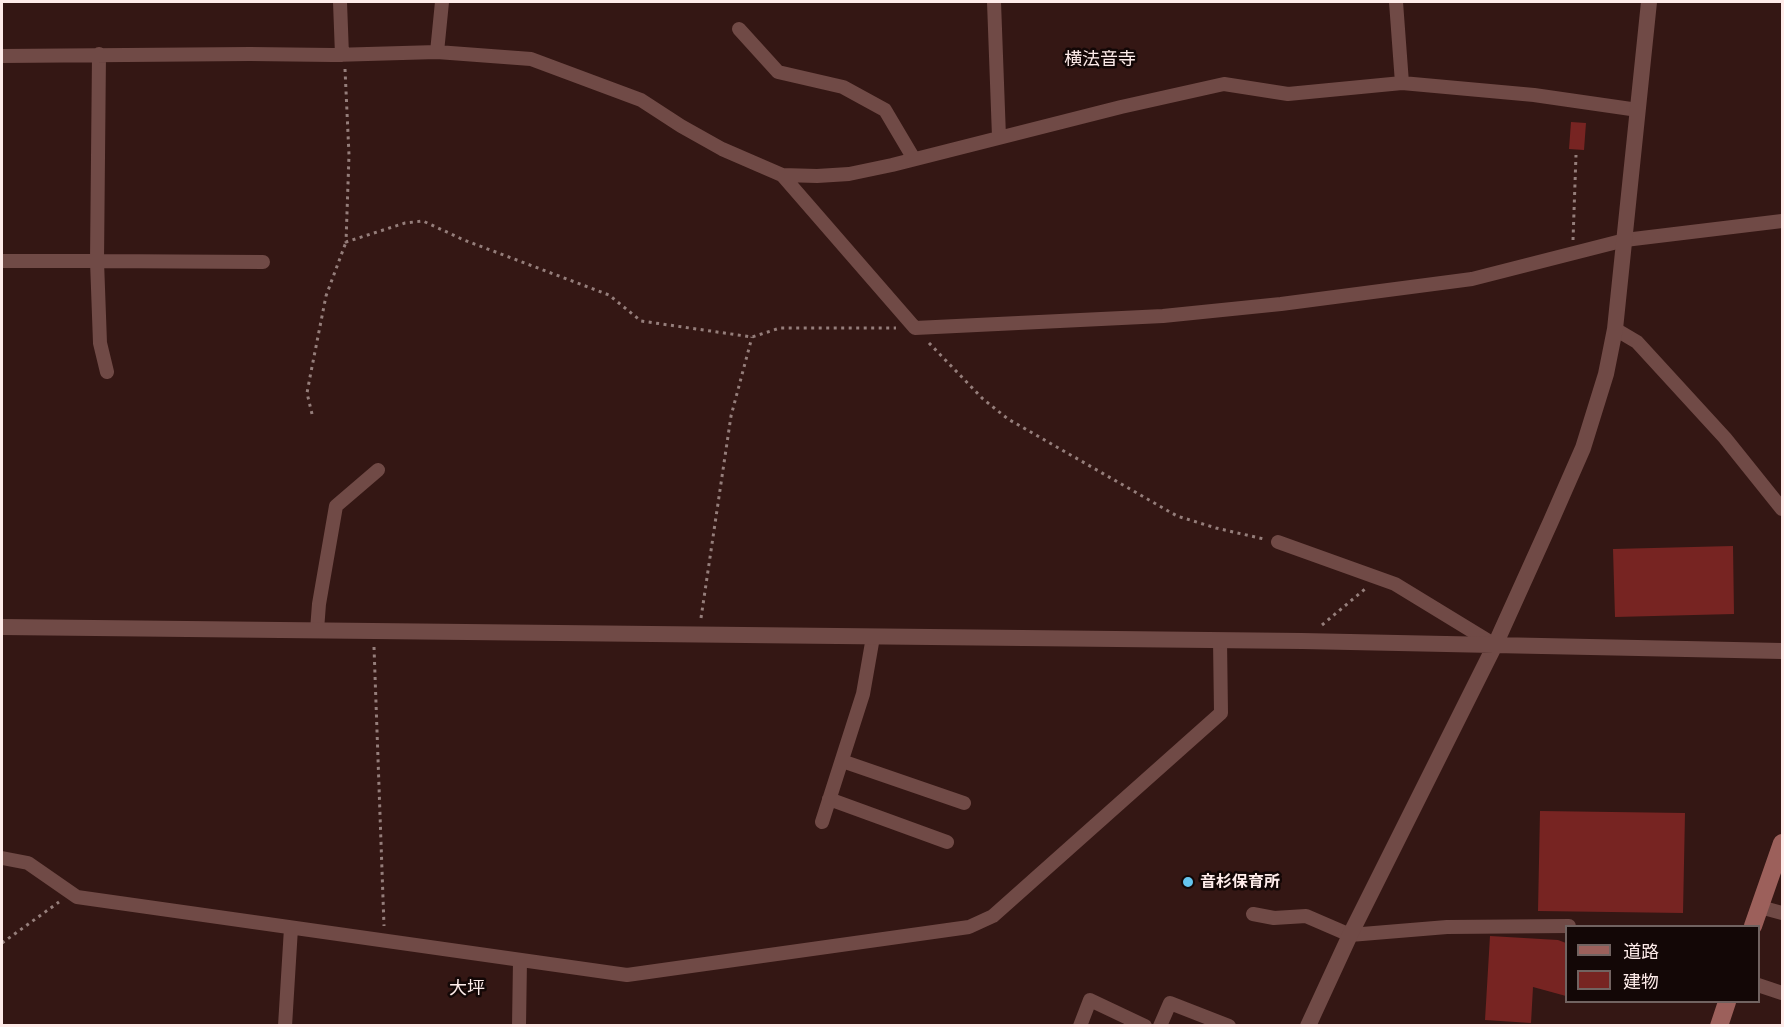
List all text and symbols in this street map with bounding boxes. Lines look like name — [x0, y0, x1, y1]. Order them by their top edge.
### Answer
district label: 横法音寺 — [1064, 49, 1136, 71]
place label: 音杉保育所 — [1200, 872, 1280, 892]
marker: 音杉保育所 — [1181, 875, 1195, 889]
legend — [1565, 925, 1760, 1003]
text: 道路 — [1623, 941, 1659, 962]
text: 建物 — [1623, 971, 1659, 992]
district label: 大坪 — [449, 978, 485, 1000]

